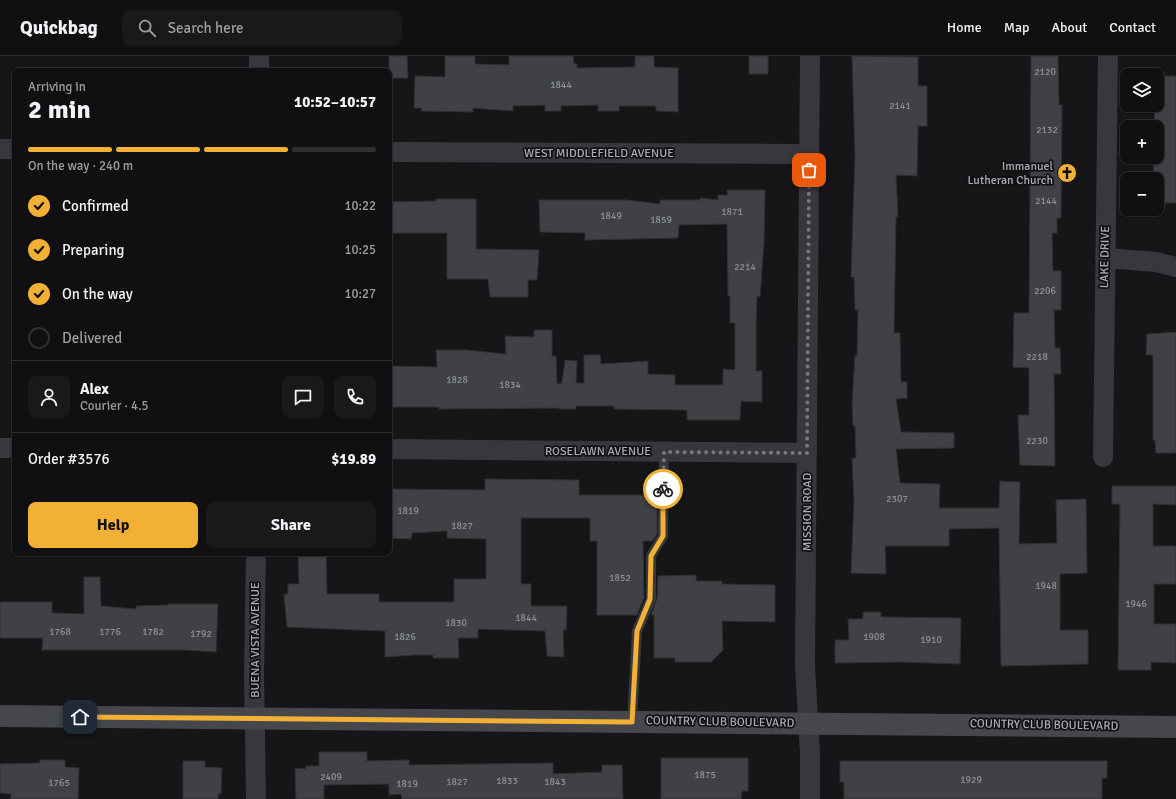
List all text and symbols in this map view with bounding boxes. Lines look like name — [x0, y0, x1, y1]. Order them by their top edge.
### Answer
search box — [122, 10, 402, 46]
text: Quickbag — [20, 16, 98, 40]
icon: search — [136, 17, 158, 39]
text: Search here — [168, 19, 243, 37]
text: Home — [947, 19, 982, 36]
text: Map — [1004, 19, 1029, 36]
text: About — [1051, 19, 1087, 36]
text: Contact — [1109, 19, 1156, 36]
house number: 2120 — [1034, 66, 1056, 78]
map controls — [1120, 68, 1164, 216]
button: layers — [1120, 68, 1164, 112]
text: Arriving in — [28, 79, 86, 95]
house number: 1844 — [550, 79, 572, 91]
text: 10:52–10:57 — [294, 93, 376, 111]
text: 2 min — [28, 94, 91, 126]
house number: 2141 — [889, 100, 911, 112]
button: + — [1120, 120, 1164, 164]
house number: 2132 — [1036, 124, 1058, 136]
street label: WEST MIDDLEFIELD AVENUE — [524, 146, 674, 161]
pin — [792, 153, 826, 187]
text: On the way · 240 m — [28, 158, 133, 174]
icon: bag — [798, 159, 820, 181]
place label: Immanuel Lutheran Church — [967, 159, 1053, 188]
church icon: Immanuel Lutheran Church — [1056, 162, 1078, 184]
button: − — [1120, 172, 1164, 216]
icon: check — [28, 195, 50, 217]
house number: 2144 — [1035, 195, 1057, 207]
text: Confirmed — [62, 197, 129, 215]
text: 10:22 — [344, 198, 376, 214]
house number: 1871 — [721, 206, 743, 218]
house number: 1849 — [600, 210, 622, 222]
house number: 1859 — [650, 214, 672, 226]
street label: LAKE DRIVE — [1097, 226, 1113, 288]
icon: check — [28, 239, 50, 261]
text: Preparing — [62, 241, 125, 259]
text: 10:25 — [344, 242, 376, 258]
house number: 2214 — [734, 261, 756, 273]
icon: check — [28, 283, 50, 305]
text: On the way — [62, 285, 133, 303]
house number: 2206 — [1034, 285, 1056, 297]
text: 10:27 — [344, 286, 376, 302]
text: Delivered — [62, 329, 122, 347]
house number: 2218 — [1026, 351, 1048, 363]
house number: 1828 — [446, 374, 468, 386]
button: person — [28, 376, 70, 418]
button: chat — [282, 376, 324, 418]
button: phone — [334, 376, 376, 418]
house number: 1834 — [499, 379, 521, 391]
text: Alex — [80, 380, 109, 398]
text: Courier · 4.5 — [80, 398, 149, 414]
house number: 2230 — [1026, 435, 1048, 447]
street label: ROSELAWN AVENUE — [545, 444, 651, 459]
text: Order #3576 — [28, 450, 110, 468]
text: $19.89 — [331, 450, 376, 468]
courier — [643, 469, 683, 509]
street label: MISSION ROAD — [800, 472, 815, 551]
icon: bike — [652, 478, 674, 500]
house number: 2307 — [886, 493, 908, 505]
button: Help — [28, 502, 198, 548]
button: Share — [206, 502, 376, 548]
house number: 1819 — [397, 505, 419, 517]
house number: 1827 — [451, 520, 473, 532]
house number: 1852 — [609, 572, 631, 584]
house number: 1948 — [1035, 580, 1057, 592]
street label: BUENA VISTA AVENUE — [248, 582, 263, 698]
house number: 1946 — [1125, 598, 1147, 610]
house number: 1844 — [515, 612, 537, 624]
house number: 1830 — [445, 617, 467, 629]
house number: 1768 — [49, 626, 71, 638]
house number: 1776 — [99, 626, 121, 638]
house number: 1782 — [142, 626, 164, 638]
house number: 1792 — [190, 628, 212, 640]
house number: 1826 — [394, 631, 416, 643]
house number: 1908 — [863, 631, 885, 643]
house number: 1910 — [920, 634, 942, 646]
pin — [63, 700, 97, 734]
icon: home — [69, 706, 91, 728]
street label: COUNTRY CLUB BOULEVARD — [646, 713, 795, 731]
street label: COUNTRY CLUB BOULEVARD — [970, 716, 1119, 734]
house number: 1875 — [694, 769, 716, 781]
house number: 2409 — [320, 771, 342, 783]
house number: 1929 — [960, 774, 982, 786]
house number: 1833 — [496, 775, 518, 787]
house number: 1827 — [446, 776, 468, 788]
house number: 1843 — [544, 776, 566, 788]
house number: 1765 — [48, 777, 70, 789]
house number: 1819 — [396, 778, 418, 790]

